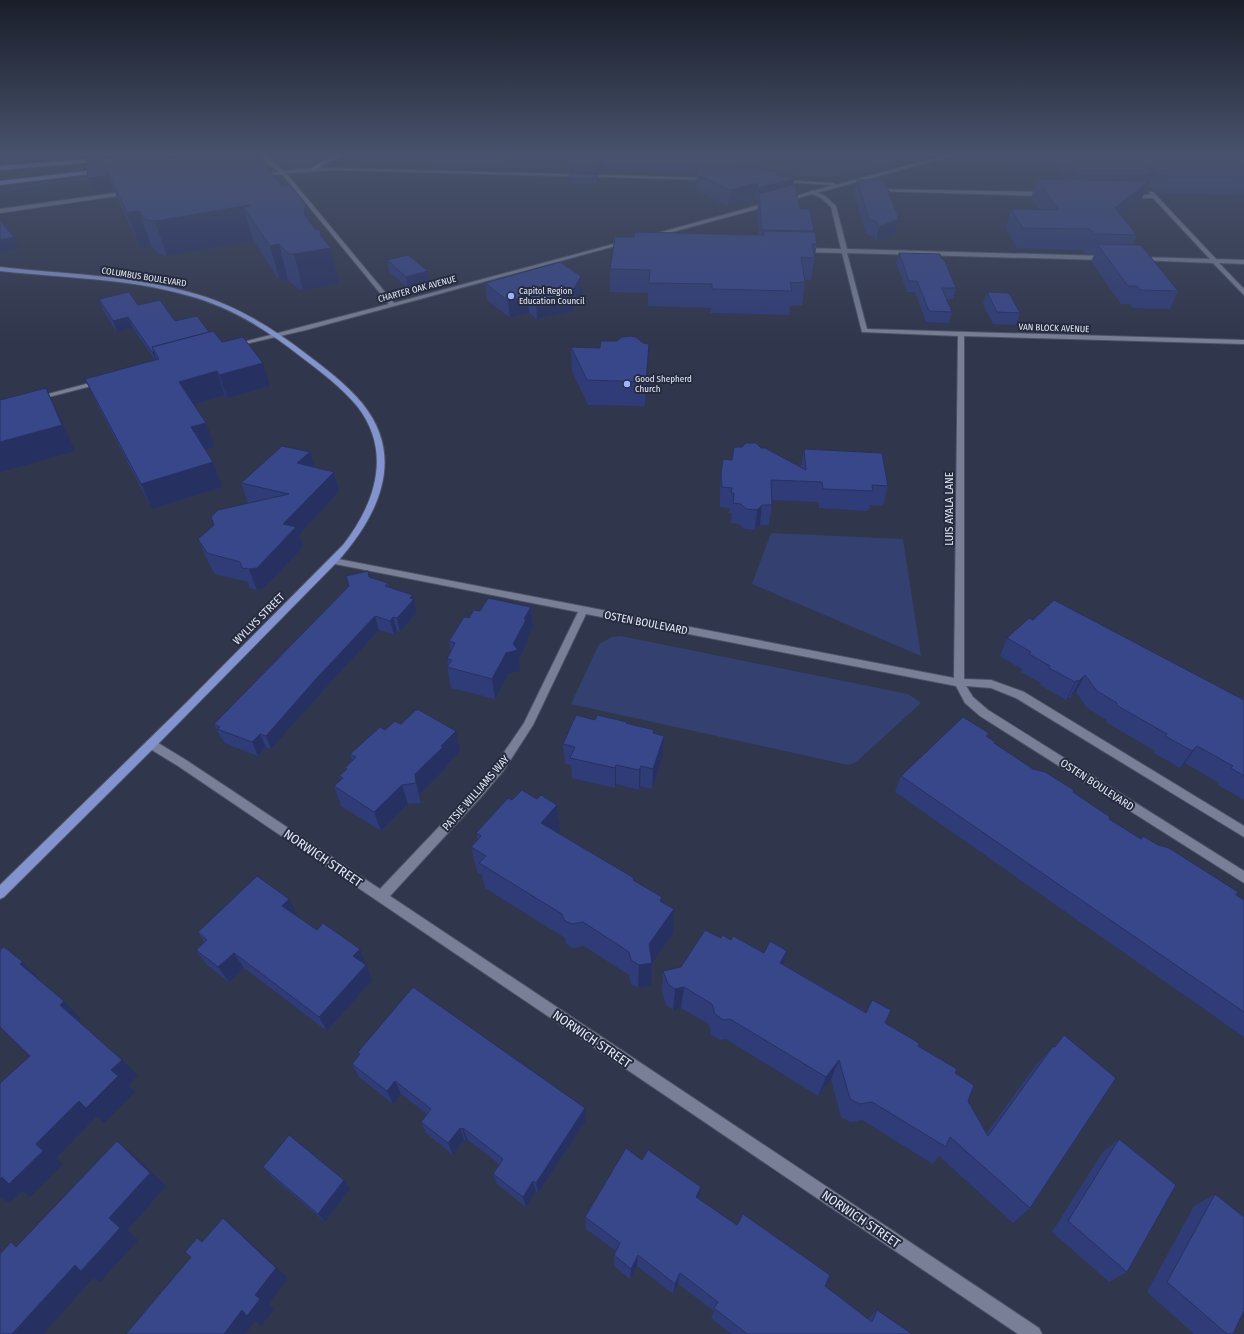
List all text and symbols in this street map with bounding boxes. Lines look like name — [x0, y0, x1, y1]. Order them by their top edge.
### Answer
street label: COLUMBUS BOULEVARD — [101, 265, 187, 289]
street label: CHARTER OAK AVENUE — [377, 274, 457, 304]
place label: Capitol Region Education Council — [519, 286, 585, 306]
marker: Capitol Region Education Council — [506, 291, 516, 301]
street label: VAN BLOCK AVENUE — [1018, 322, 1090, 334]
place label: Good Shepherd Church — [635, 374, 692, 394]
marker: Good Shepherd Church — [622, 379, 632, 389]
street label: LUIS AYALA LANE — [943, 472, 956, 546]
street label: WYLLYS STREET — [231, 590, 288, 647]
street label: OSTEN BOULEVARD — [603, 609, 689, 637]
street label: PATSIE WILLIAMS WAY — [440, 752, 513, 833]
street label: OSTEN BOULEVARD — [1058, 756, 1136, 814]
street label: NORWICH STREET — [281, 826, 365, 890]
street label: NORWICH STREET — [550, 1007, 634, 1071]
street label: NORWICH STREET — [819, 1187, 903, 1251]

